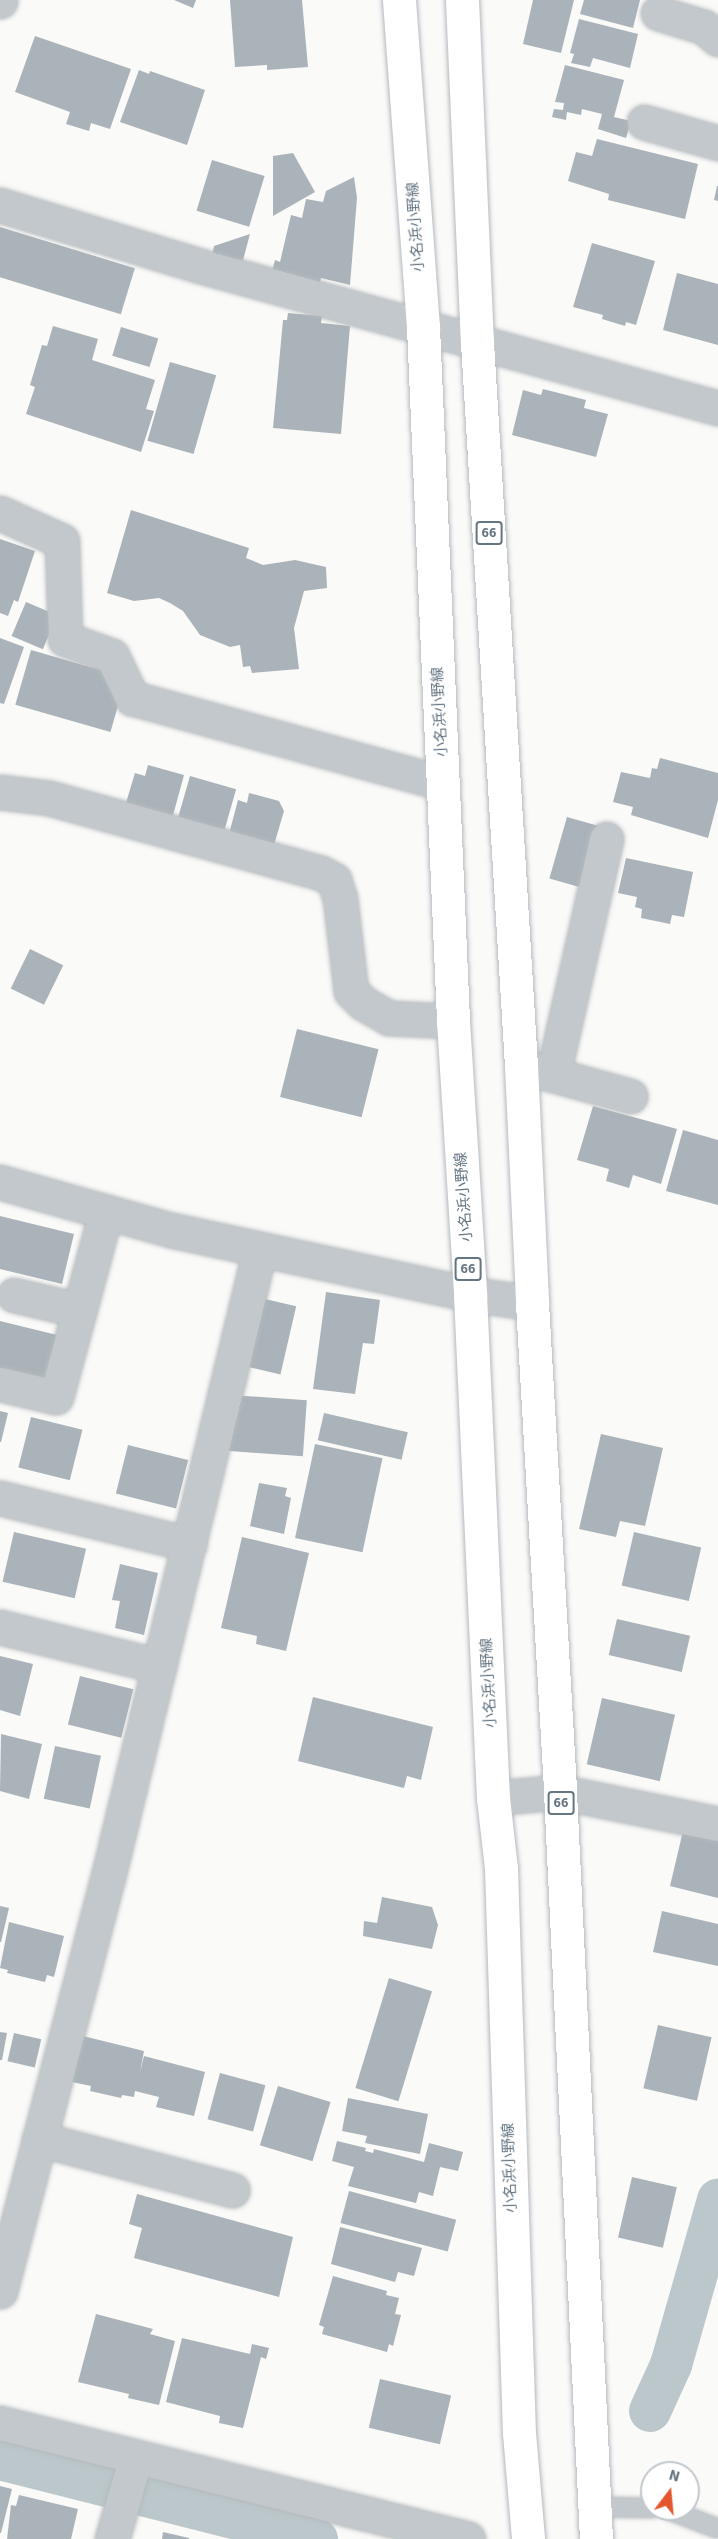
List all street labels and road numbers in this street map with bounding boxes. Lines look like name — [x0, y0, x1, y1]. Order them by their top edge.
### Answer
street label: 小名浜小野線 — [404, 181, 428, 273]
road number: 66 — [476, 522, 502, 544]
street label: 小名浜小野線 — [429, 667, 451, 757]
street label: 小名浜小野線 — [452, 1151, 476, 1243]
road number: 66 — [454, 1258, 482, 1280]
street label: 小名浜小野線 — [478, 1638, 500, 1728]
road number: 66 — [548, 1792, 574, 1814]
street label: 小名浜小野線 — [499, 2123, 521, 2213]

